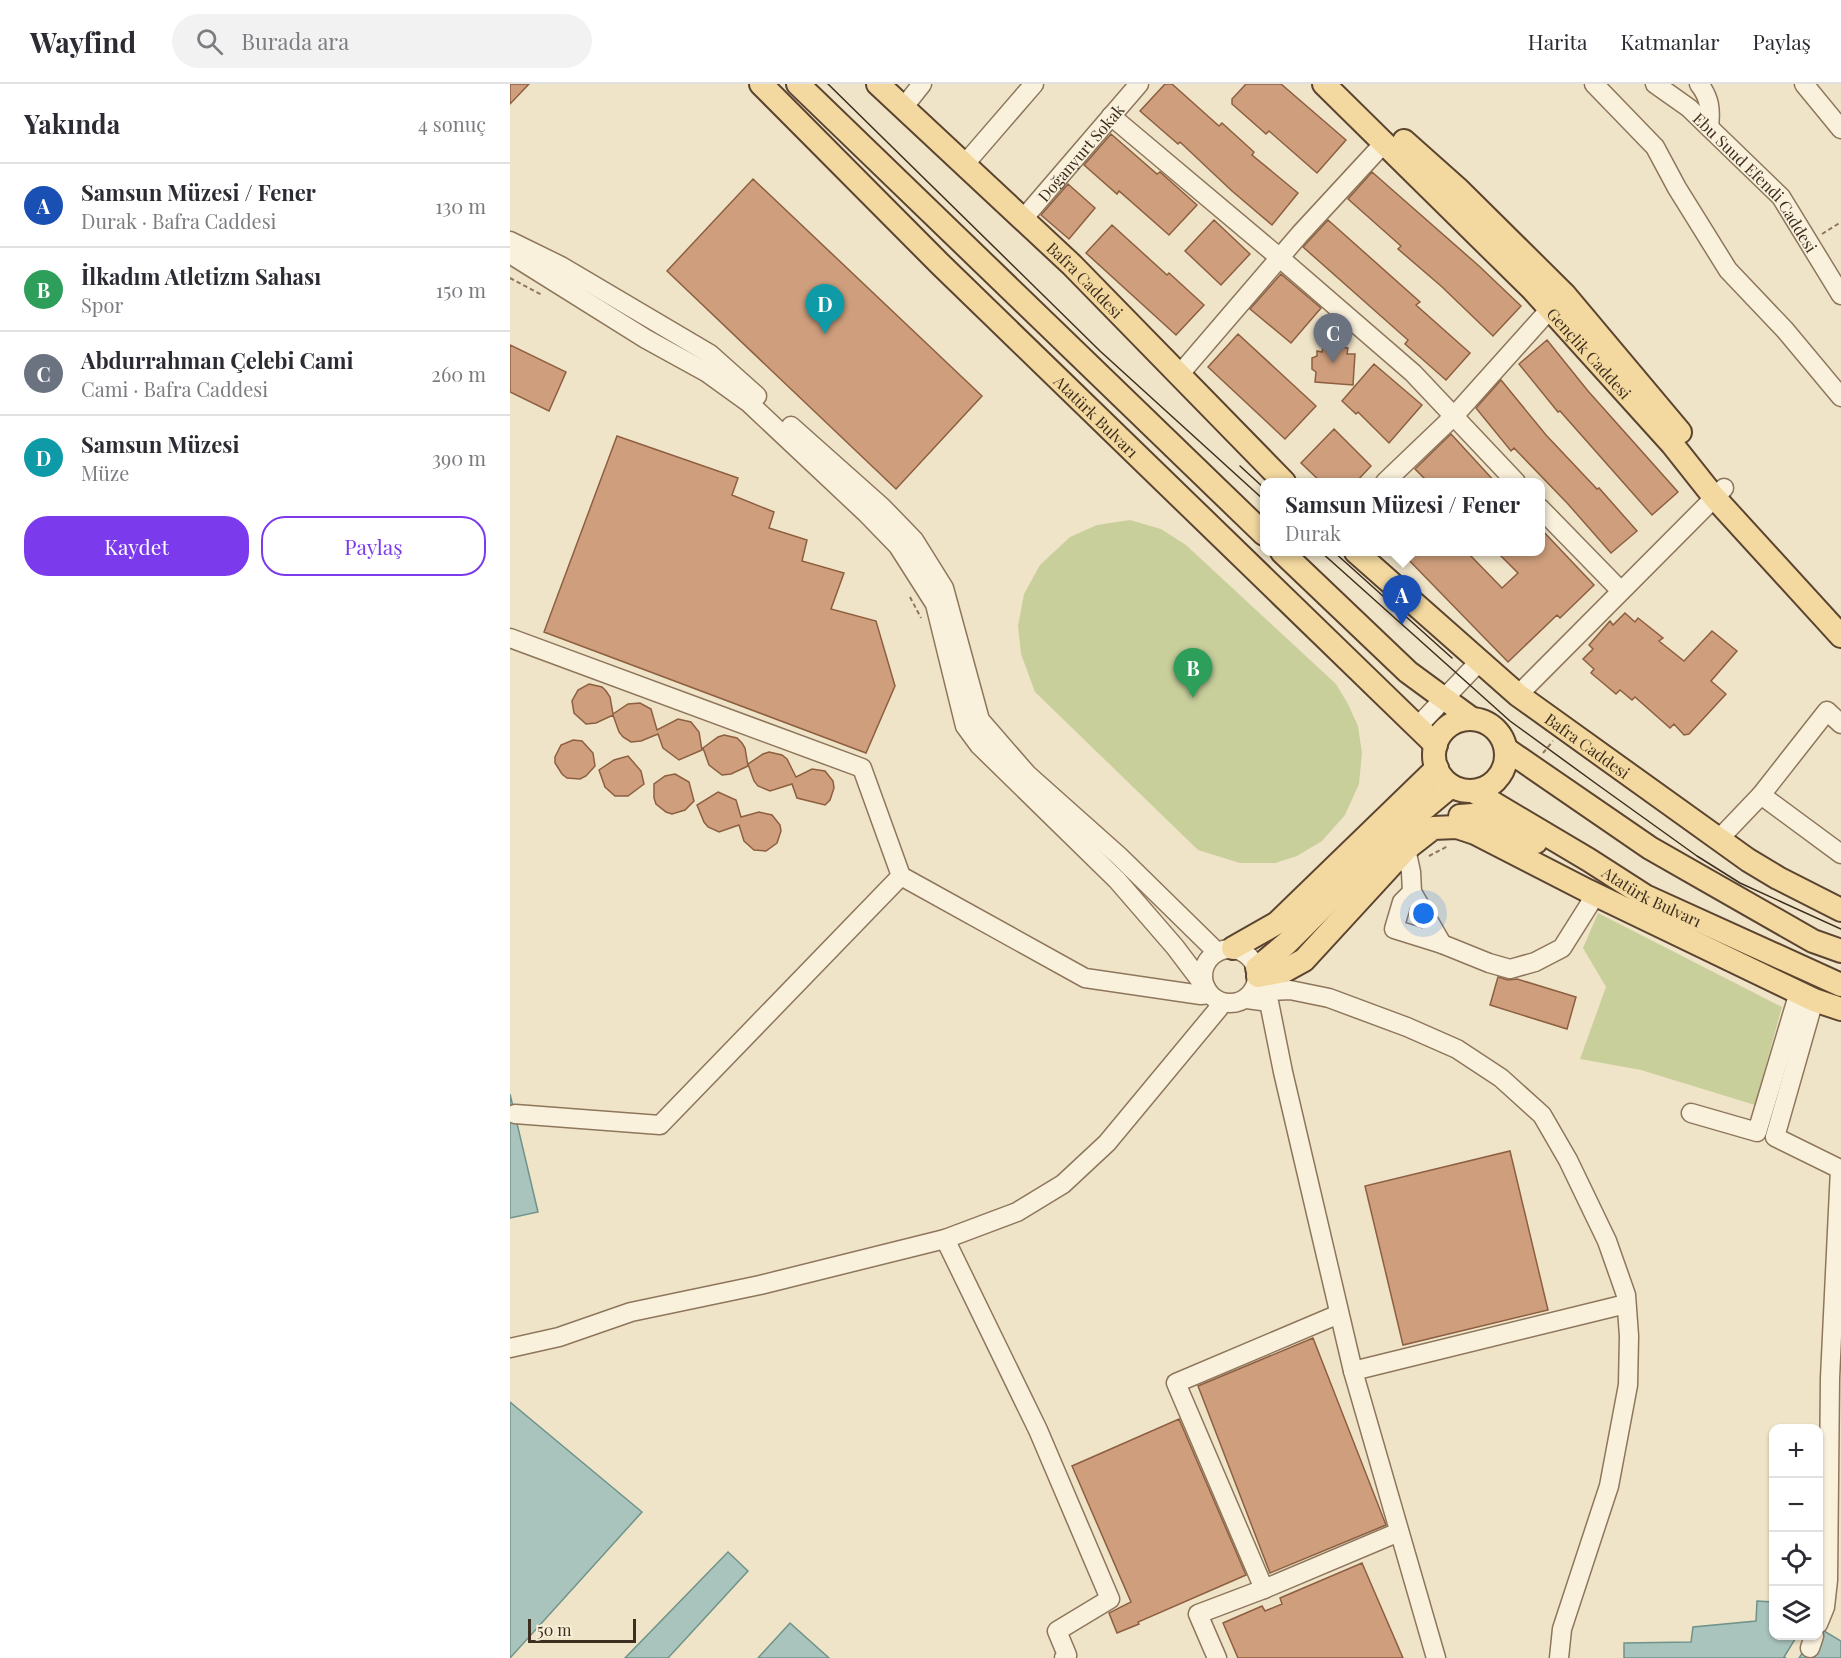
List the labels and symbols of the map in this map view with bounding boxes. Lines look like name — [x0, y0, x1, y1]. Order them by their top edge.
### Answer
street label: Doğanyurt Sokak — [1032, 99, 1128, 206]
street label: Ebu Suud Efendi Caddesi — [1689, 107, 1823, 256]
street label: Bafra Caddesi — [1043, 237, 1128, 322]
pin: D — [806, 284, 844, 334]
street label: Gençlik Caddesi — [1543, 303, 1637, 403]
pin: C — [1314, 314, 1352, 363]
street label: Atatürk Bulvarı — [1049, 370, 1143, 462]
pin: A — [1382, 576, 1422, 625]
pin: B — [1174, 648, 1212, 698]
street label: Bafra Caddesi — [1541, 707, 1635, 783]
street label: Atatürk Bulvarı — [1598, 861, 1705, 931]
your location — [1409, 899, 1438, 928]
scale bar — [528, 1616, 636, 1644]

